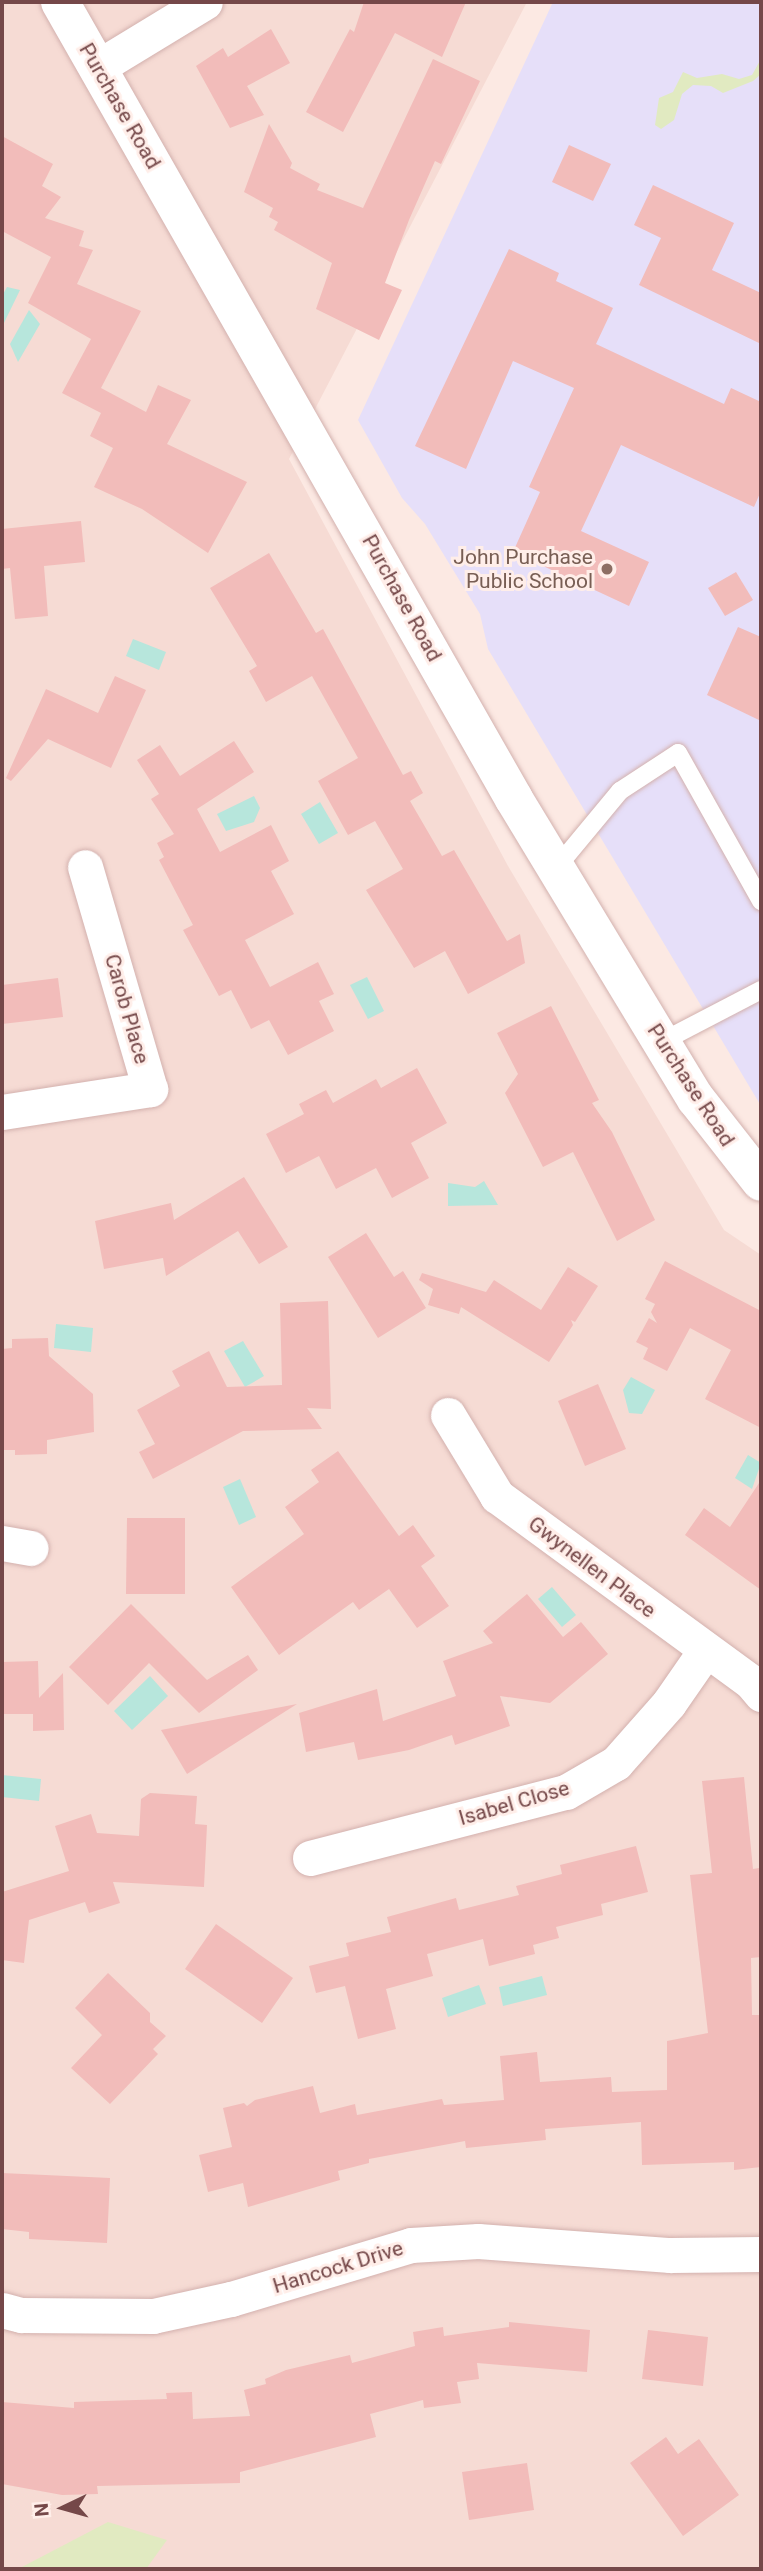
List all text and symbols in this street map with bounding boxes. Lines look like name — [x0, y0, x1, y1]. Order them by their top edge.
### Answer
street label: Purchase Road — [74, 39, 166, 173]
street label: Purchase Road — [357, 530, 447, 666]
place label: John Purchase Public School — [453, 544, 593, 594]
marker: John Purchase Public School — [599, 561, 615, 577]
street label: Carob Place — [99, 951, 155, 1067]
street label: Purchase Road — [642, 1019, 740, 1151]
street label: Gwynellen Place — [523, 1511, 661, 1623]
street label: Isabel Close — [456, 1775, 572, 1831]
street label: Hancock Drive — [270, 2235, 406, 2299]
north arrow — [28, 2473, 98, 2543]
text: N — [30, 2502, 54, 2518]

